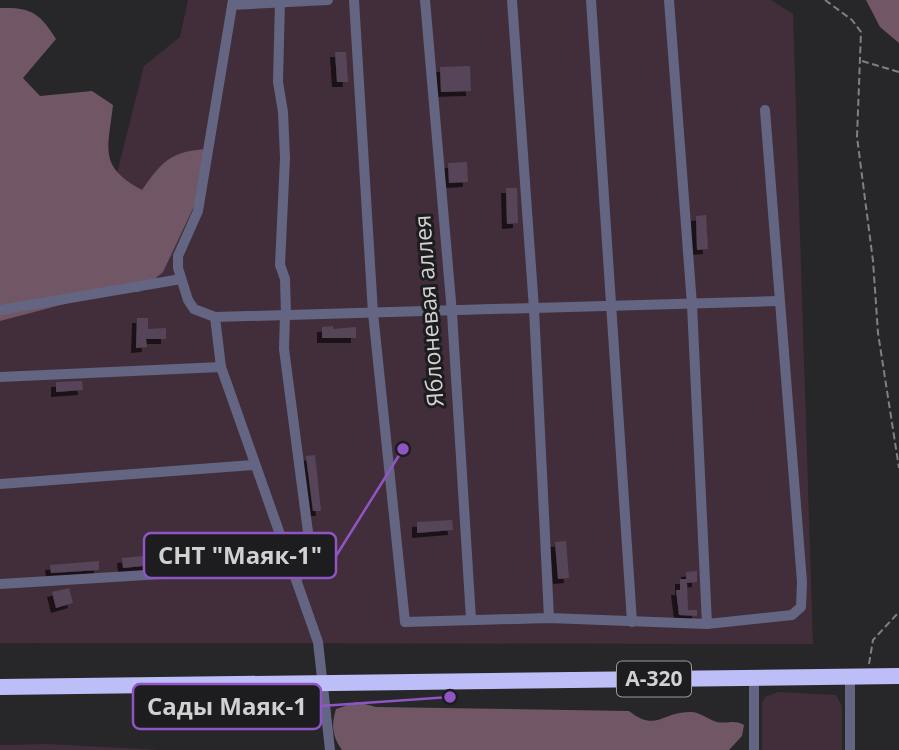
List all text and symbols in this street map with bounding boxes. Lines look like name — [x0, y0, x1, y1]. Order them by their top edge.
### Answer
street label: Яблоневая аллея — [405, 214, 451, 408]
callout: СНТ "Маяк-1" — [144, 533, 336, 578]
text: СНТ "Маяк-1" — [158, 538, 322, 571]
road number: А-320 — [617, 662, 691, 696]
callout: Сады Маяк-1 — [133, 684, 321, 729]
text: Сады Маяк-1 — [147, 689, 307, 722]

